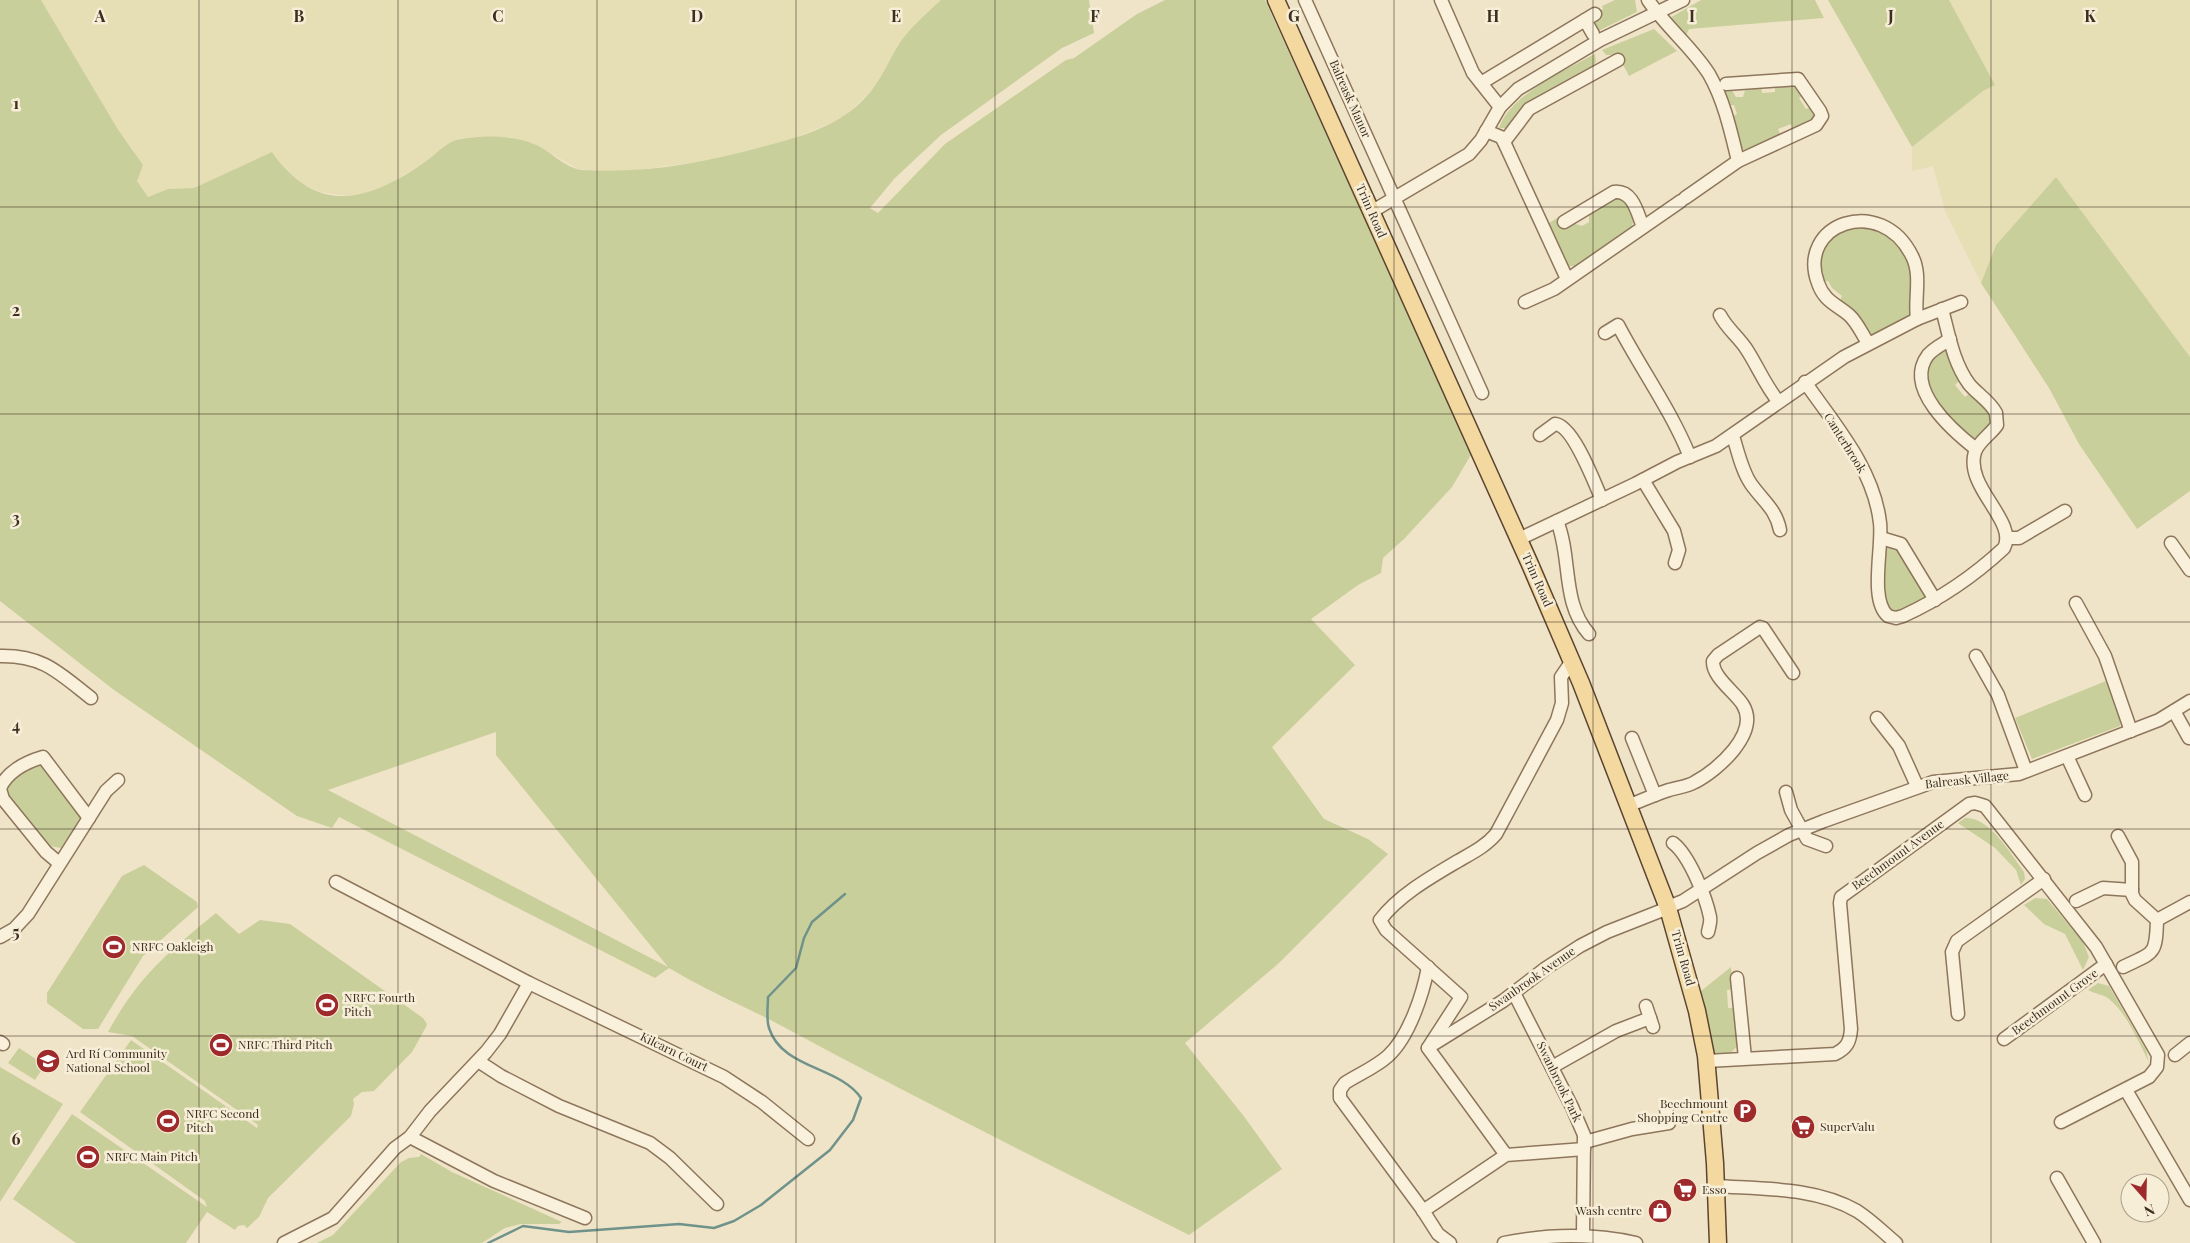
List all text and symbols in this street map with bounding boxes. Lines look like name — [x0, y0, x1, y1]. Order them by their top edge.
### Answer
text: A — [94, 5, 106, 26]
text: B — [294, 5, 305, 26]
text: C — [492, 5, 504, 26]
text: D — [691, 5, 703, 26]
text: E — [891, 5, 901, 26]
text: F — [1090, 5, 1100, 26]
text: G — [1288, 5, 1300, 26]
text: H — [1487, 5, 1500, 26]
text: I — [1689, 5, 1695, 26]
text: J — [1887, 5, 1894, 26]
text: K — [2084, 5, 2096, 26]
street label: Balreask Manor — [1326, 57, 1376, 141]
text: 1 — [13, 92, 19, 113]
street label: Trim Road — [1353, 181, 1391, 240]
text: 2 — [12, 299, 20, 320]
street label: Canterbrook — [1821, 409, 1871, 476]
text: 3 — [12, 507, 20, 528]
street label: Trim Road — [1519, 550, 1557, 609]
text: 4 — [12, 714, 20, 735]
street label: Balreask Village — [1924, 767, 2010, 791]
street label: Beechmount Avenue — [1848, 815, 1947, 893]
text: 5 — [12, 921, 20, 942]
street label: Trim Road — [1668, 928, 1700, 987]
sports icon: NRFC Oakleigh — [101, 934, 127, 960]
place label: NRFC Oakleigh — [132, 938, 214, 954]
street label: Swanbrook Avenue — [1485, 942, 1578, 1014]
street label: Beechmount Grove — [2008, 965, 2101, 1038]
place label: NRFC Fourth Pitch — [344, 989, 415, 1019]
sports icon: NRFC Fourth Pitch — [314, 992, 340, 1018]
street label: Kilcarn Court — [638, 1028, 712, 1075]
sports icon: NRFC Third Pitch — [208, 1032, 234, 1058]
place label: NRFC Third Pitch — [238, 1036, 333, 1052]
street label: Swanbrook Park — [1533, 1039, 1586, 1125]
place label: Ard Rí Community National School — [65, 1045, 167, 1075]
school or university icon: Ard Rí Community National School — [35, 1048, 61, 1074]
place label: Beechmount Shopping Centre — [1637, 1095, 1729, 1125]
parking icon: Beechmount Shopping Centre — [1732, 1098, 1758, 1124]
place label: NRFC Second Pitch — [186, 1105, 259, 1135]
sports icon: NRFC Second Pitch — [155, 1108, 181, 1134]
supermarket icon: SuperValu — [1790, 1114, 1816, 1140]
place label: SuperValu — [1820, 1118, 1875, 1134]
text: 6 — [12, 1128, 21, 1149]
sports icon: NRFC Main Pitch — [75, 1144, 101, 1170]
place label: NRFC Main Pitch — [106, 1148, 198, 1164]
north arrow — [2120, 1173, 2170, 1223]
supermarket icon: Esso — [1672, 1177, 1698, 1203]
place label: Esso — [1702, 1181, 1727, 1197]
shop icon: Wash centre — [1647, 1198, 1673, 1224]
text: N — [2142, 1200, 2158, 1221]
place label: Wash centre — [1575, 1202, 1642, 1218]

